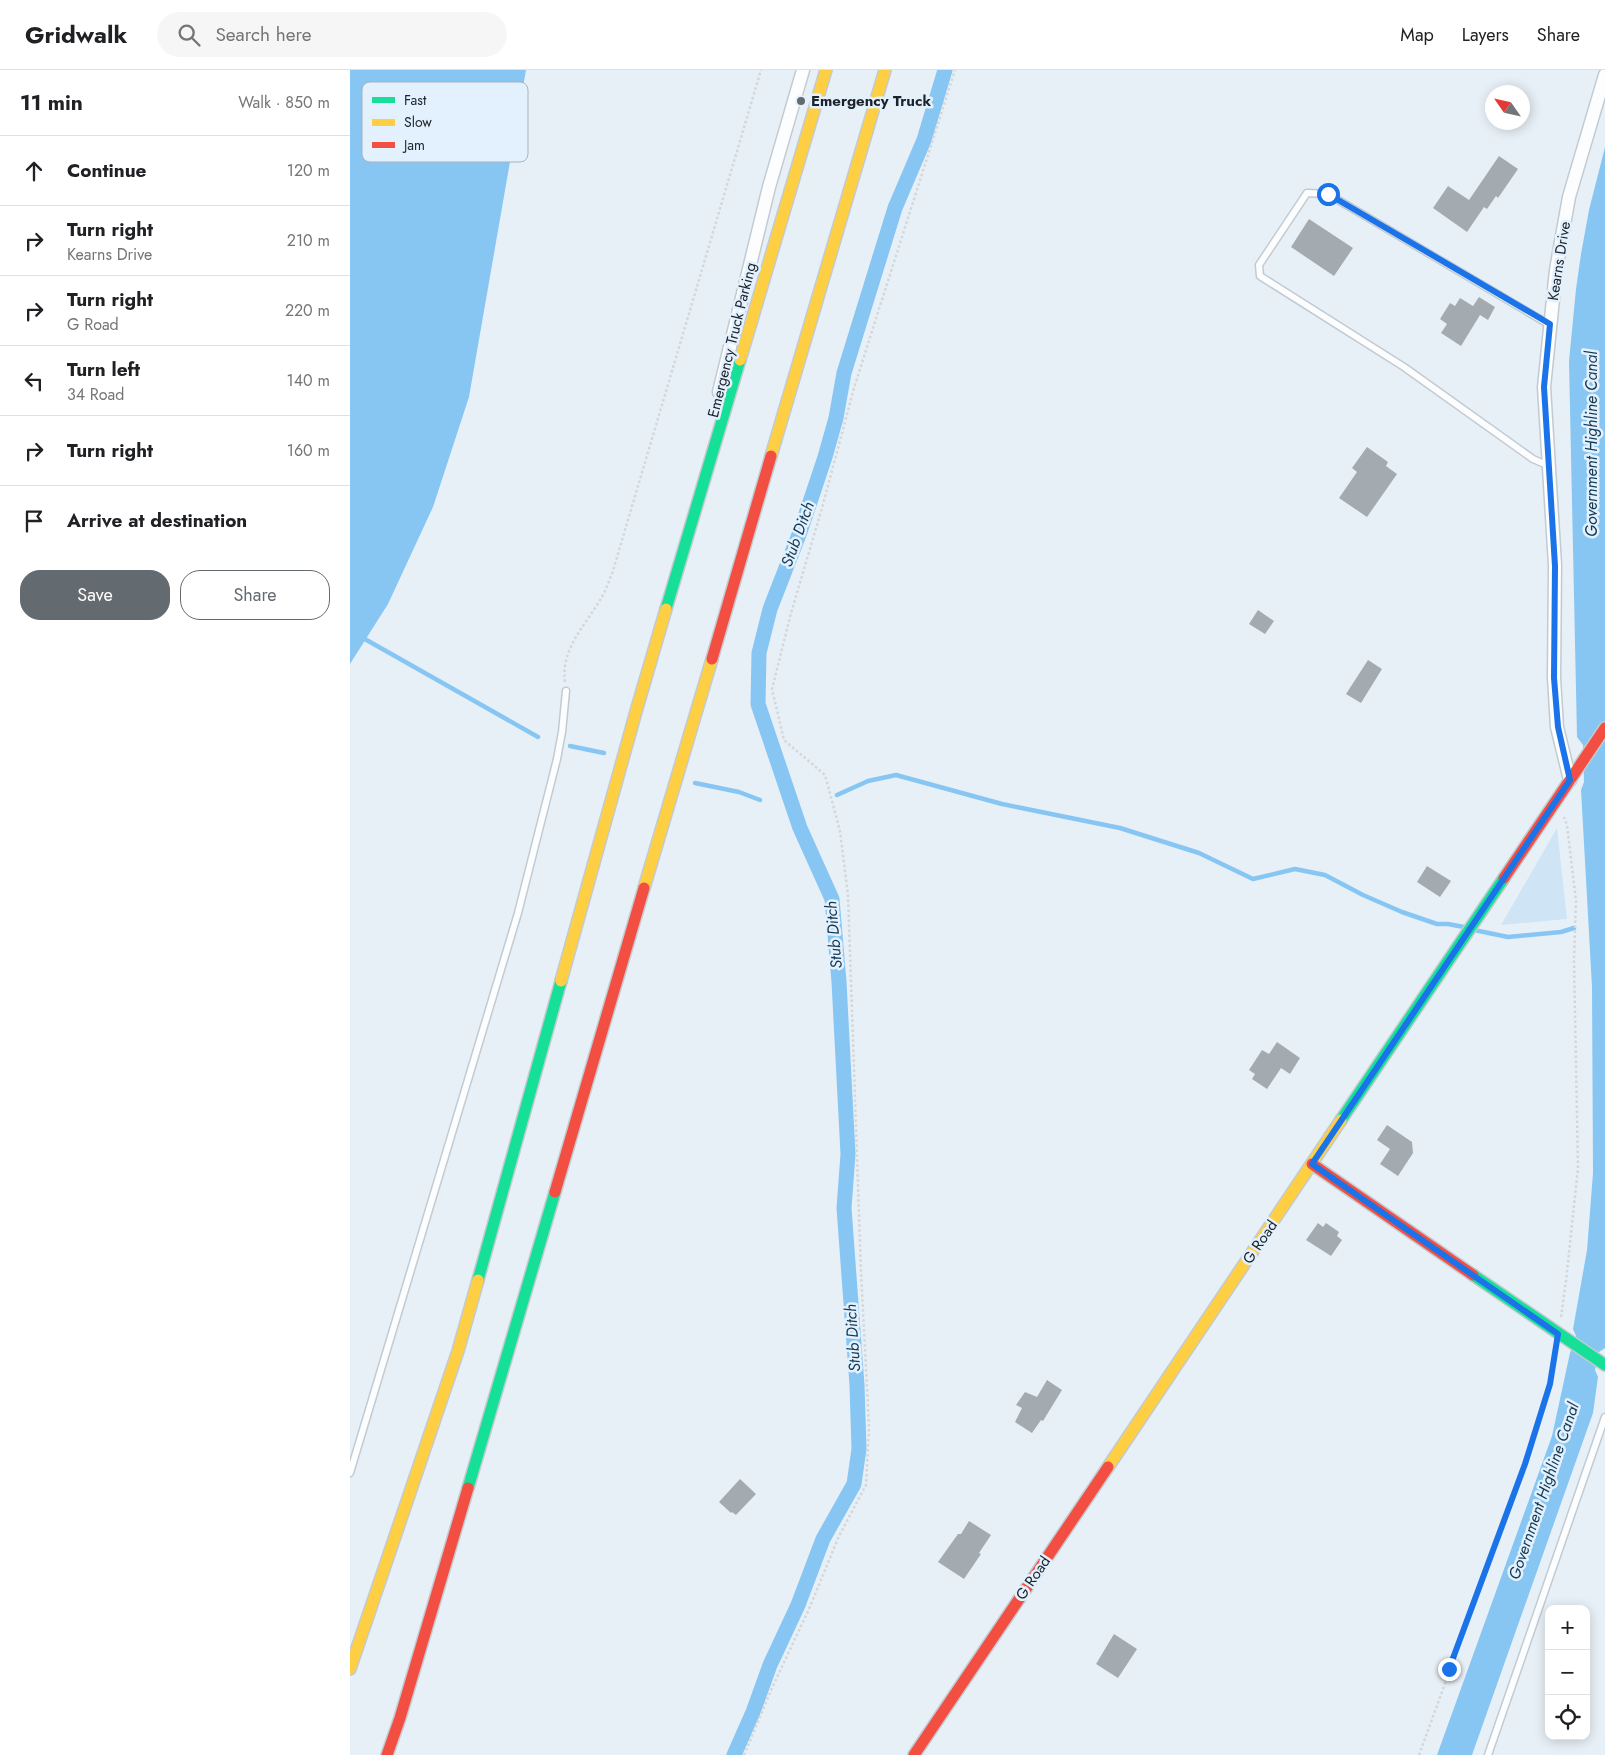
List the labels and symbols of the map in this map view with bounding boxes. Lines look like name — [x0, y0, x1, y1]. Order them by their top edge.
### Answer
legend — [362, 82, 528, 162]
north arrow — [1485, 85, 1530, 130]
text: Fast — [404, 90, 427, 110]
place label: Emergency Truck — [811, 90, 931, 112]
marker: Emergency Truck — [795, 95, 807, 107]
text: Slow — [404, 112, 432, 132]
text: Jam — [402, 135, 425, 155]
route start — [1317, 183, 1340, 206]
street label: Kearns Drive — [1542, 220, 1576, 302]
street label: Emergency Truck Parking — [702, 260, 762, 420]
water label: Government Highline Canal — [1580, 350, 1603, 537]
water label: Stub Ditch — [775, 498, 820, 570]
water label: Stub Ditch — [819, 900, 848, 970]
street label: G Road — [1237, 1216, 1283, 1268]
water label: Stub Ditch — [839, 1303, 866, 1373]
water label: Government Highline Canal — [1502, 1398, 1585, 1583]
street label: G Road — [1010, 1552, 1056, 1604]
route end — [1438, 1658, 1461, 1681]

